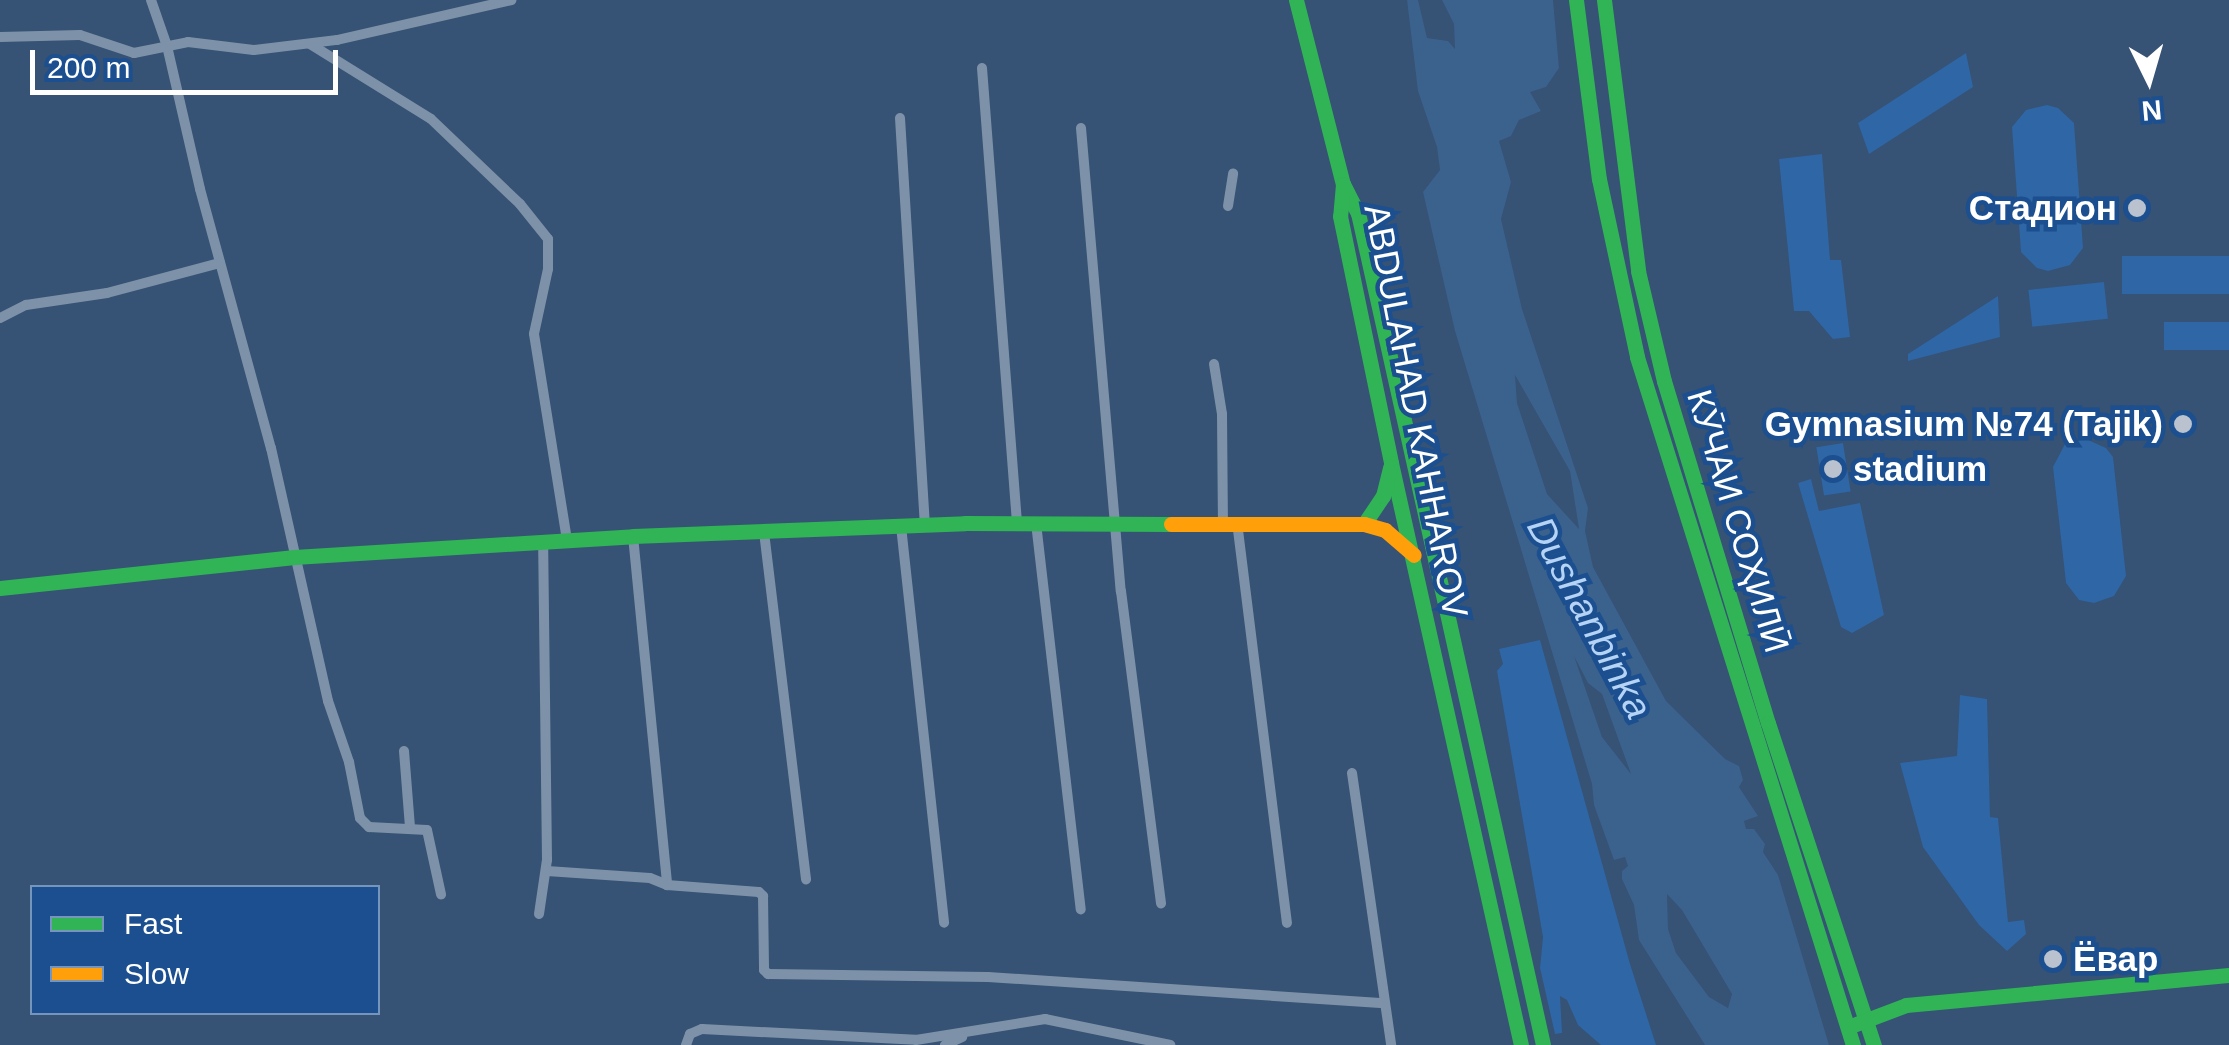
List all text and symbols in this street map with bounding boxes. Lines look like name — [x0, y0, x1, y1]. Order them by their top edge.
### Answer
scale bar — [35, 30, 342, 92]
north arrow — [2099, 30, 2199, 130]
text: 200 m — [47, 51, 130, 84]
text: N — [2140, 94, 2163, 127]
place label: Стадион — [1969, 187, 2117, 229]
marker: Стадион — [2126, 197, 2148, 219]
street label: ABDULAHAD KAHHAROV — [1355, 201, 1477, 621]
street label: КӮЧАИ СОҲИЛӢ — [1678, 385, 1798, 657]
place label: Gymnasium №74 (Tajik) — [1765, 403, 2163, 445]
marker: Gymnasium №74 (Tajik) — [2172, 413, 2194, 435]
place label: stadium — [1853, 448, 1987, 490]
marker: stadium — [1822, 458, 1844, 480]
water label: Dushanbinka — [1517, 509, 1661, 727]
legend — [30, 885, 380, 1015]
text: Fast — [124, 907, 182, 940]
place label: Ёвар — [2073, 938, 2158, 980]
marker: Ёвар — [2042, 948, 2064, 970]
text: Slow — [124, 957, 189, 990]

